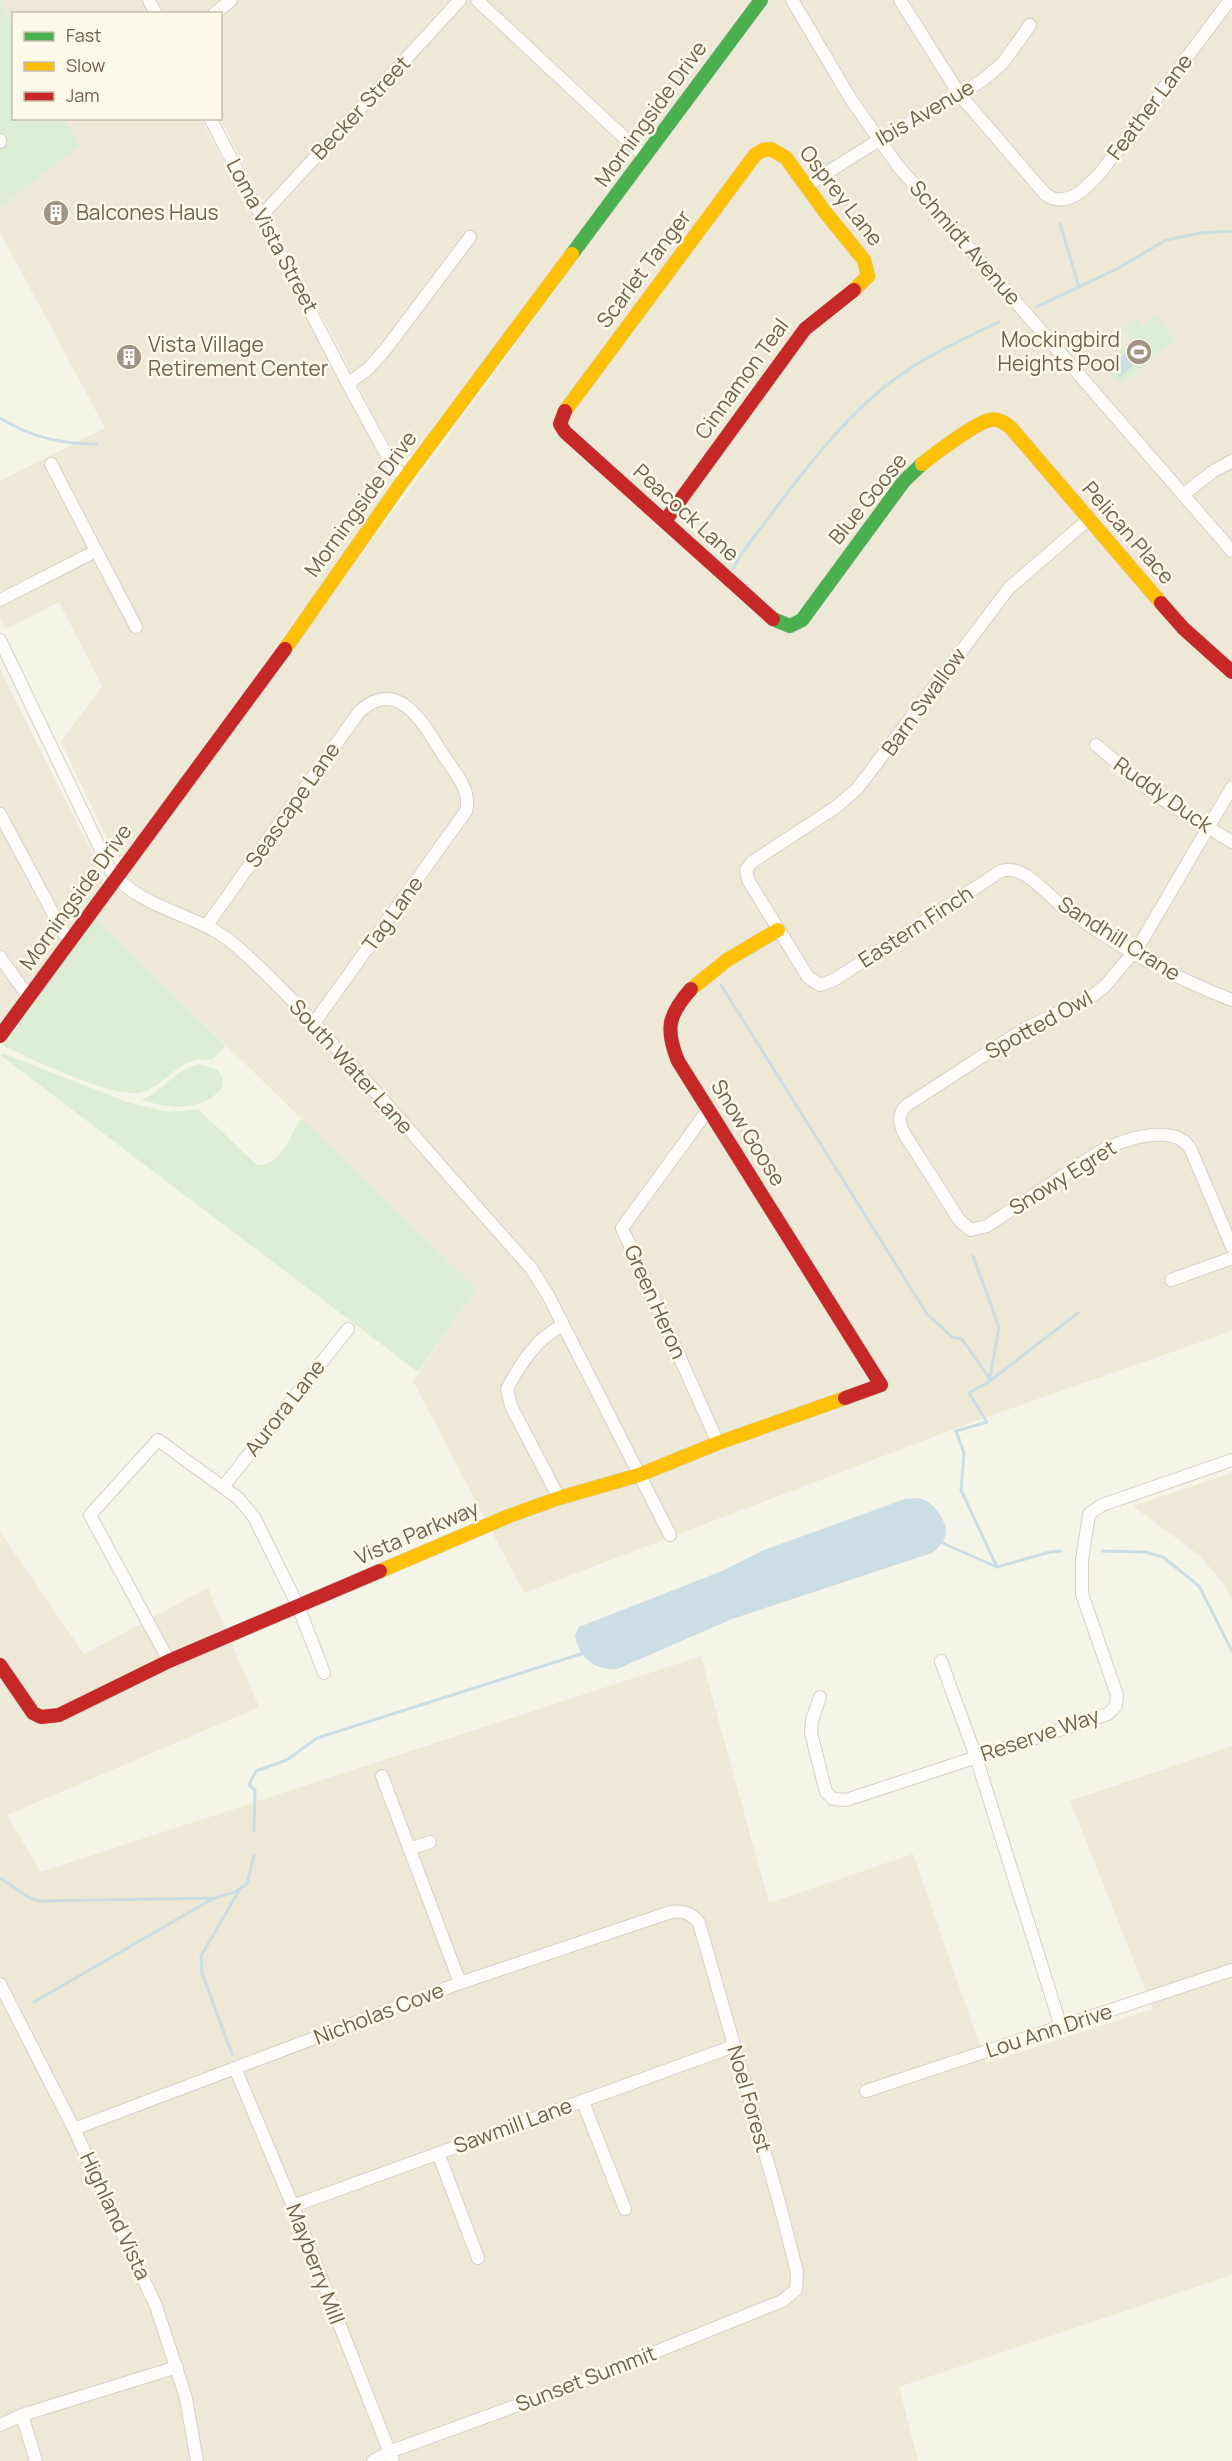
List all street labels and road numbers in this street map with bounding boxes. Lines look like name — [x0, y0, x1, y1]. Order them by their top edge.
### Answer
street label: Morningside Drive — [588, 35, 713, 192]
street label: Feather Lane — [1100, 48, 1198, 165]
street label: Becker Street — [305, 49, 416, 165]
street label: Ibis Avenue — [870, 73, 979, 152]
street label: Osprey Lane — [794, 139, 890, 251]
street label: Loma Vista Street — [220, 153, 325, 318]
street label: Schmidt Avenue — [904, 174, 1028, 311]
street label: Scarlet Tanger — [590, 203, 697, 333]
street label: Cinnamon Teal — [688, 312, 795, 444]
street label: Morningside Drive — [298, 425, 423, 582]
street label: Blue Goose — [822, 447, 913, 550]
street label: Peacock Lane — [628, 457, 746, 567]
street label: Pelican Place — [1076, 475, 1181, 590]
street label: Barn Swallow — [875, 642, 972, 761]
street label: Seascape Lane — [239, 736, 346, 873]
street label: Ruddy Duck — [1109, 750, 1219, 839]
street label: Morningside Drive — [13, 818, 138, 975]
street label: Tag Lane — [355, 870, 429, 957]
street label: Eastern Finch — [853, 879, 978, 974]
street label: Sandhill Crane — [1053, 889, 1186, 987]
street label: Spotted Owl — [980, 983, 1097, 1065]
street label: South Water Lane — [284, 993, 420, 1140]
street label: Snow Goose — [705, 1074, 793, 1191]
street label: Snowy Egret — [1004, 1133, 1121, 1221]
street label: Green Heron — [618, 1240, 694, 1363]
street label: Aurora Lane — [238, 1353, 331, 1462]
street label: Vista Parkway — [350, 1493, 483, 1571]
street label: Reserve Way — [977, 1701, 1103, 1767]
street label: Nicholas Cove — [310, 1975, 448, 2051]
street label: Lou Ann Drive — [982, 1996, 1115, 2064]
street label: Noel Forest — [721, 2042, 779, 2155]
street label: Sawmill Lane — [450, 2091, 576, 2159]
street label: Highland Vista — [74, 2147, 158, 2284]
street label: Mayberry Mill — [280, 2199, 352, 2328]
street label: Sunset Summit — [511, 2338, 660, 2418]

